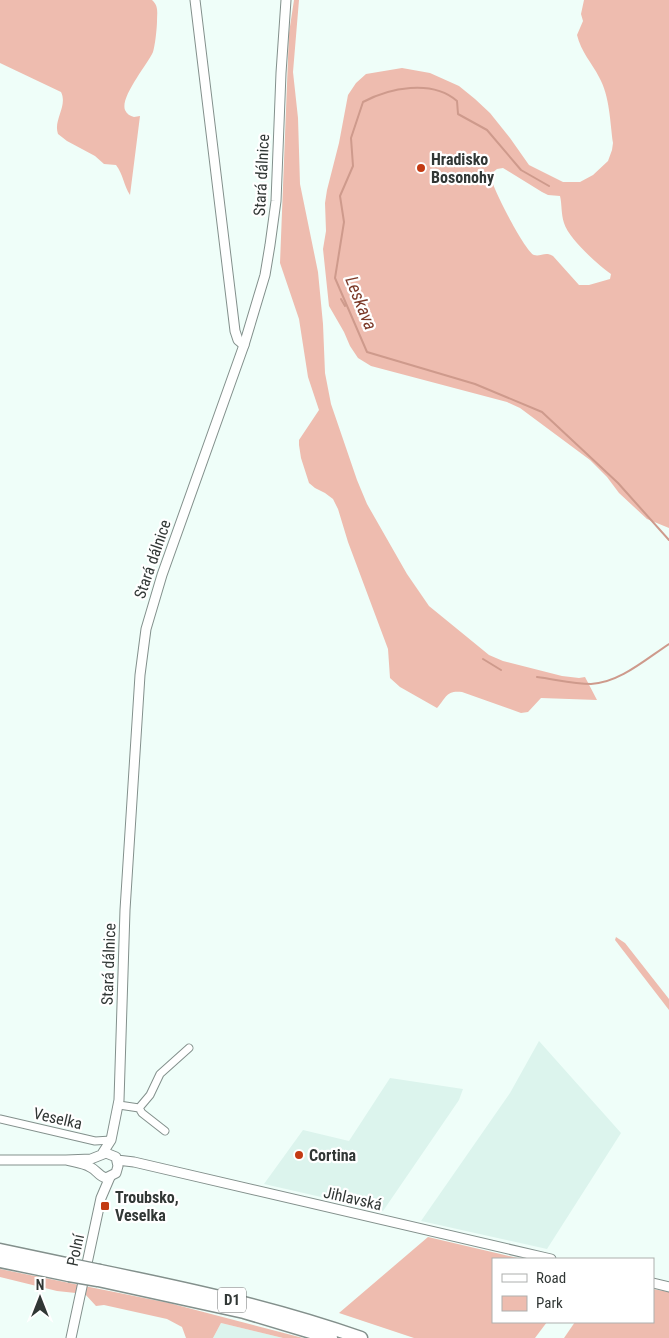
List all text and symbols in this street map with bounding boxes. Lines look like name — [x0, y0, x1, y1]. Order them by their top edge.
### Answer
street label: Stará dálnice — [250, 133, 273, 217]
place label: Hradisko Bosonohy — [431, 150, 494, 187]
marker: Hradisko Bosonohy — [415, 162, 427, 174]
water label: Leskava — [341, 273, 382, 333]
street label: Stará dálnice — [130, 517, 175, 601]
street label: Stará dálnice — [98, 923, 119, 1005]
street label: Veselka — [32, 1104, 84, 1133]
place label: Cortina — [309, 1146, 357, 1165]
marker: Cortina — [293, 1149, 305, 1161]
street label: Jihlavská — [322, 1183, 384, 1214]
place label: Troubsko, Veselka — [115, 1188, 179, 1225]
marker: Troubsko, Veselka — [99, 1200, 111, 1212]
street label: Polní — [63, 1231, 88, 1268]
legend — [492, 1258, 654, 1323]
text: Road — [536, 1269, 566, 1287]
north arrow — [15, 1273, 65, 1323]
text: N — [36, 1277, 44, 1293]
road number: D1 — [218, 1288, 246, 1312]
text: Park — [536, 1294, 563, 1312]

